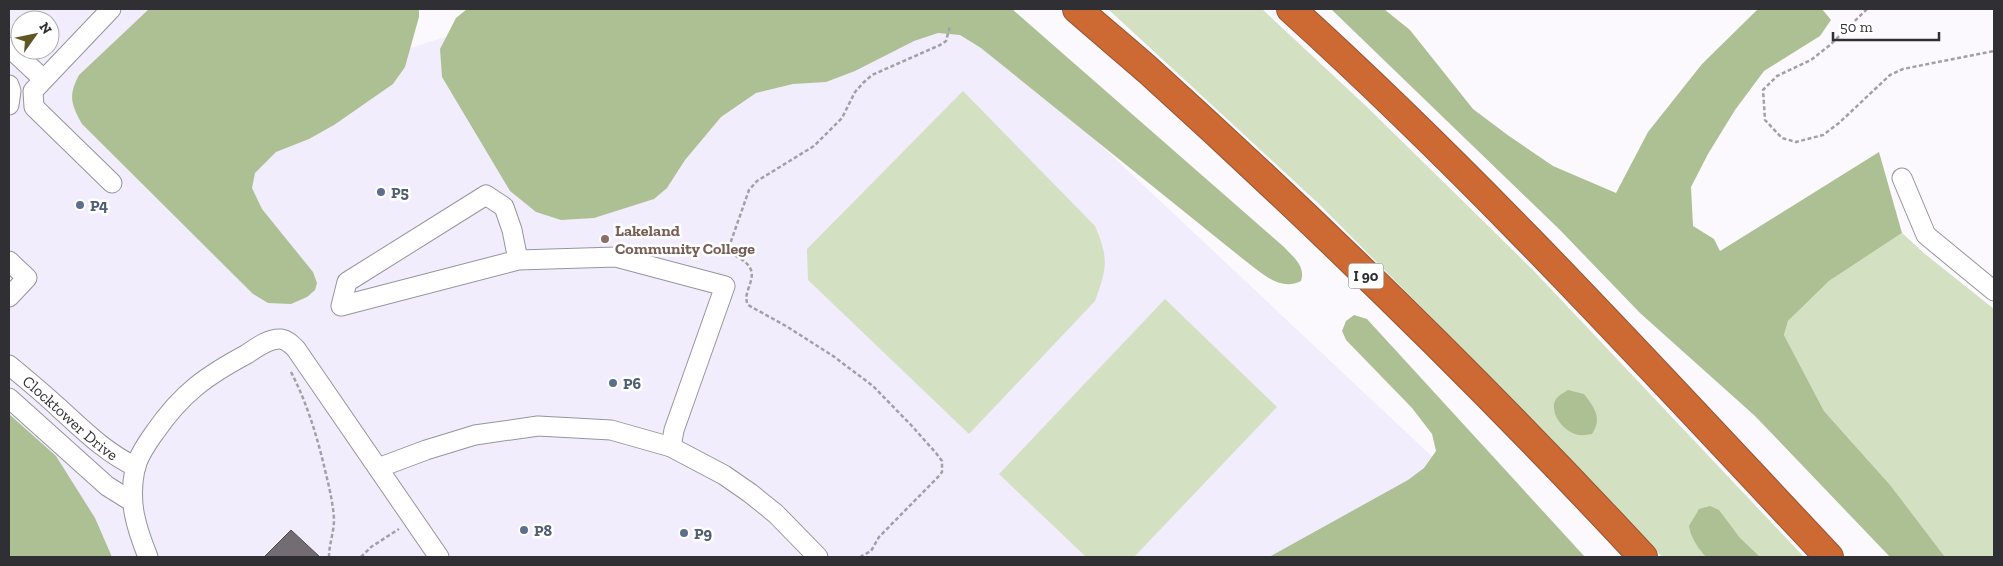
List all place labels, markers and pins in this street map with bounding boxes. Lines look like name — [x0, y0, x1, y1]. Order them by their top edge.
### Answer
place label: P5 — [391, 183, 409, 202]
marker: P5 — [375, 186, 387, 198]
place label: P4 — [90, 196, 108, 215]
marker: P4 — [74, 199, 86, 211]
place label: Lakeland Community College — [615, 221, 755, 258]
marker: Lakeland Community College — [599, 233, 611, 245]
place label: P6 — [623, 374, 642, 393]
marker: P6 — [607, 377, 619, 389]
place label: P8 — [534, 521, 553, 540]
marker: P8 — [518, 524, 530, 536]
place label: P9 — [694, 524, 713, 543]
marker: P9 — [678, 527, 690, 539]

